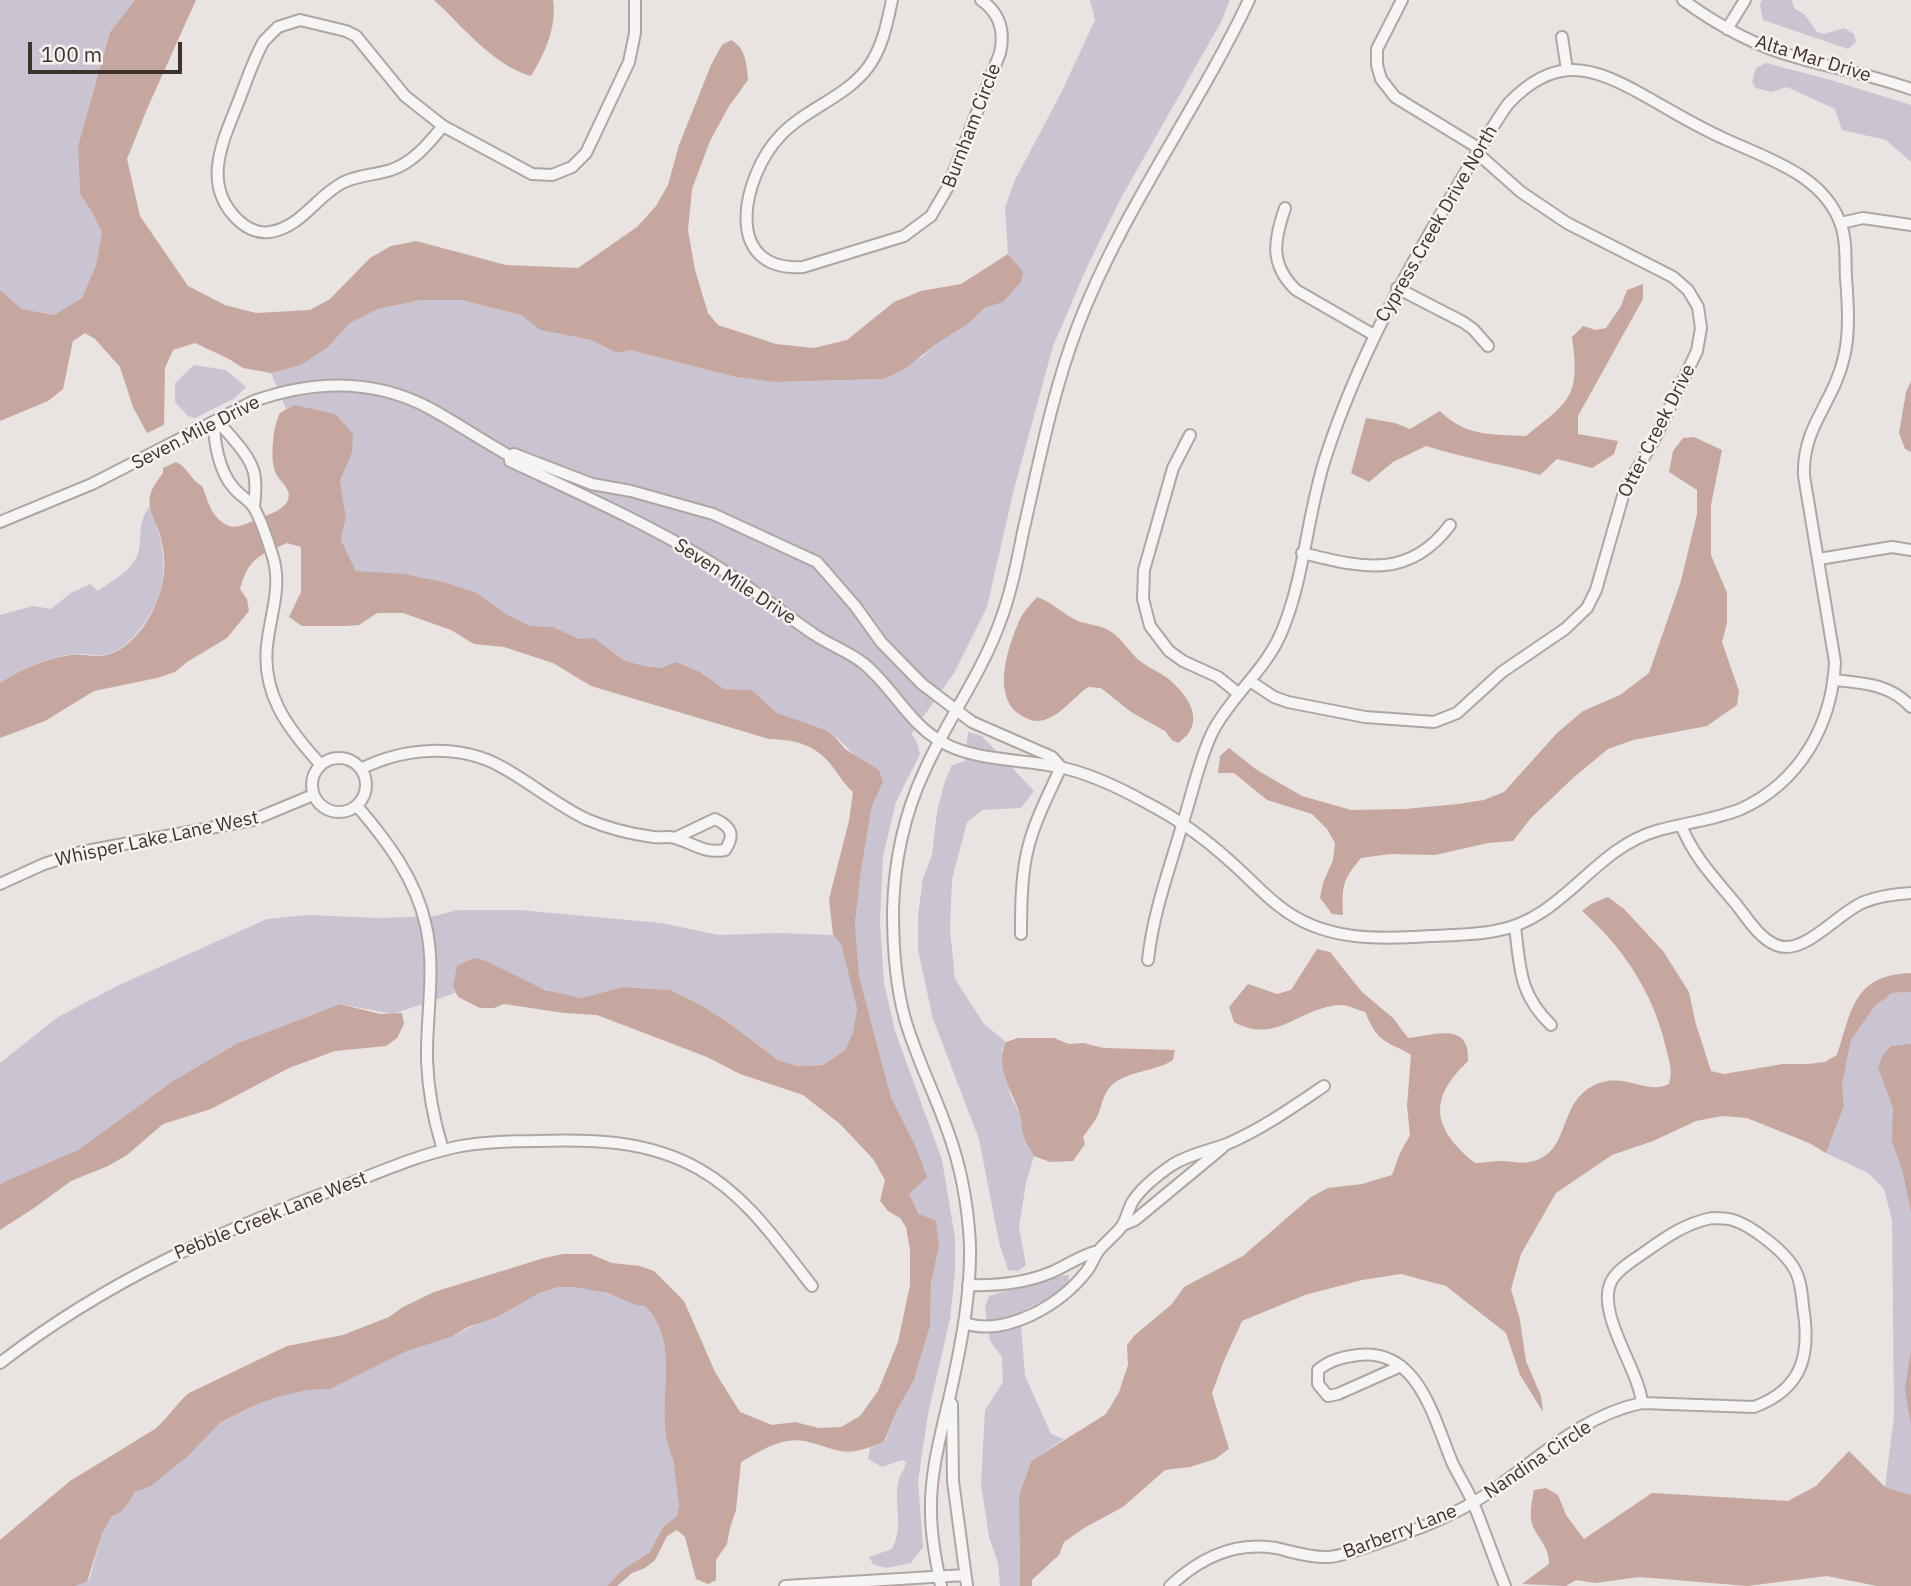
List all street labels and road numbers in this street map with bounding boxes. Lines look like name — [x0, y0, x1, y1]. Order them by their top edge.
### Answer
street label: Alta Mar Drive — [1752, 31, 1874, 87]
street label: Burnham Circle — [938, 61, 1006, 191]
street label: Cypress Creek Drive North — [1371, 121, 1503, 327]
street label: Otter Creek Drive — [1614, 361, 1700, 501]
street label: Seven Mile Drive — [128, 391, 264, 475]
street label: Seven Mile Drive — [670, 534, 800, 630]
street label: Whisper Lake Lane West — [53, 806, 261, 872]
street label: Pebble Creek Lane West — [171, 1167, 371, 1265]
street label: Nandina Circle — [1480, 1416, 1596, 1504]
street label: Barberry Lane — [1340, 1500, 1460, 1564]

